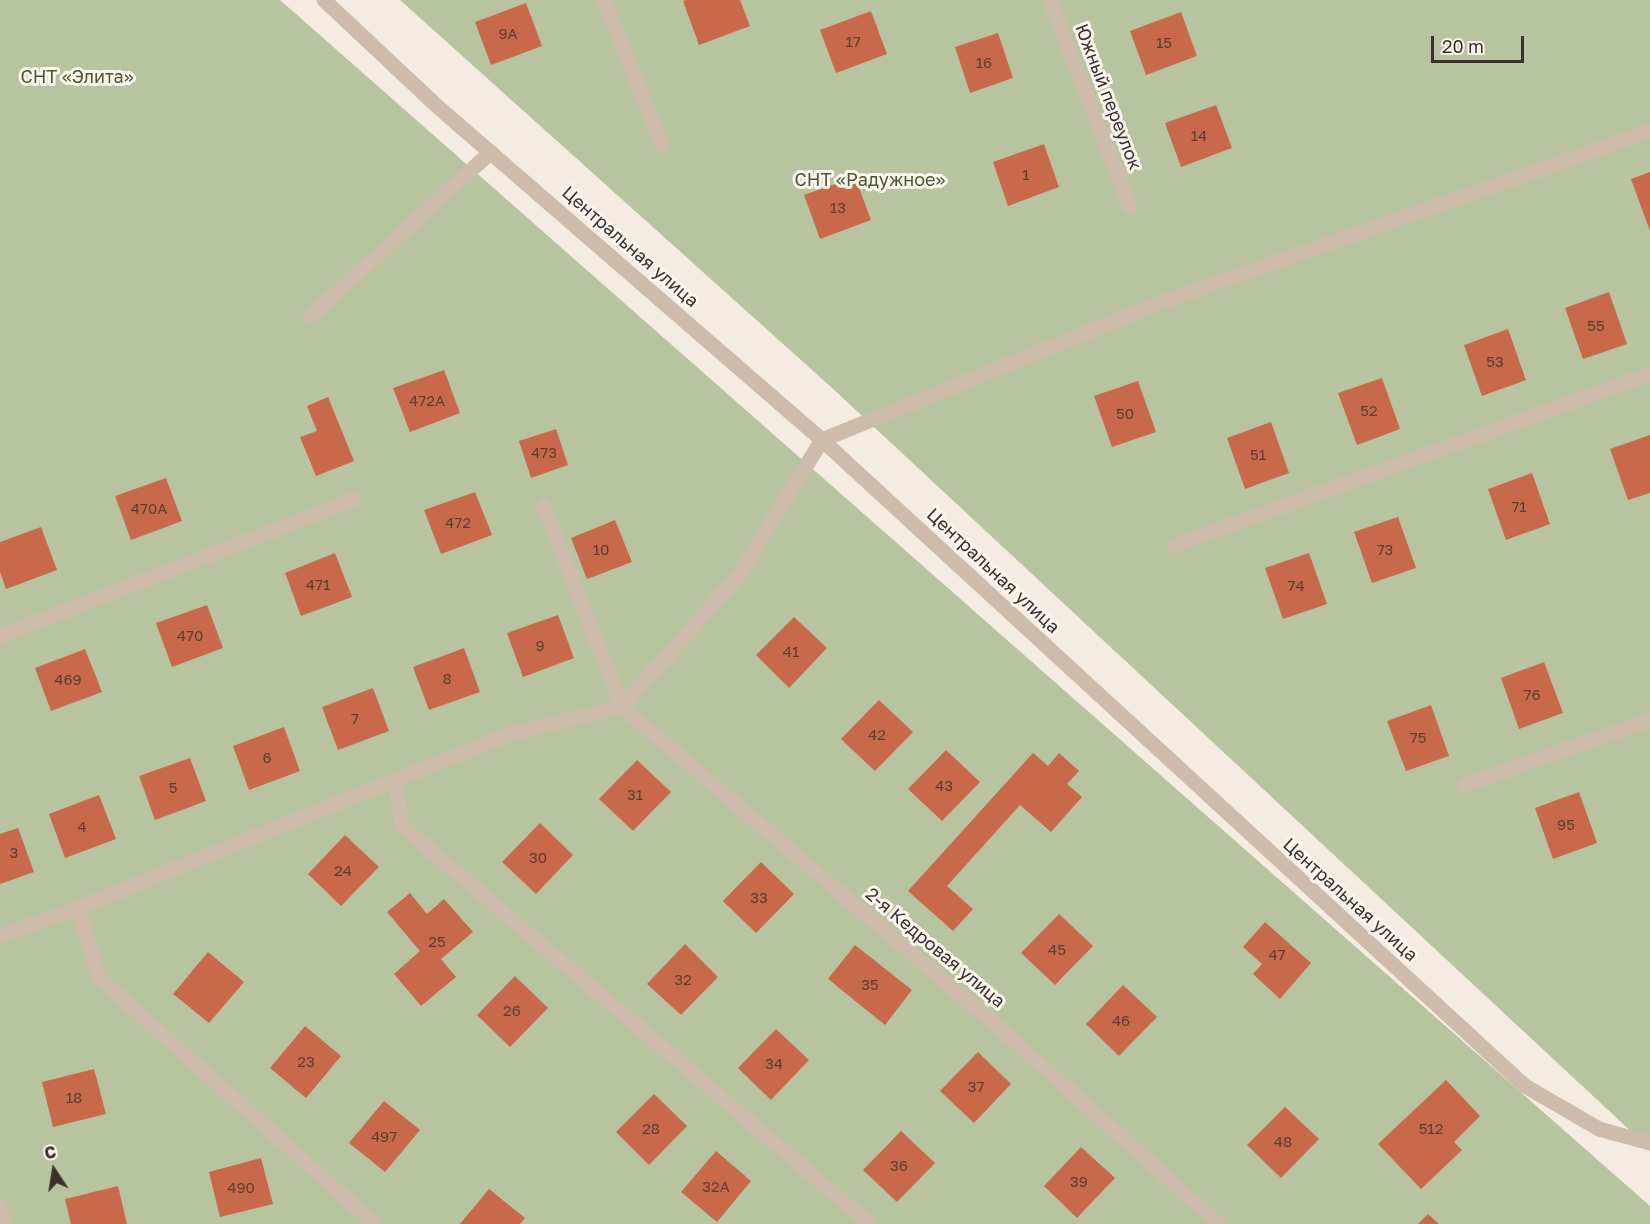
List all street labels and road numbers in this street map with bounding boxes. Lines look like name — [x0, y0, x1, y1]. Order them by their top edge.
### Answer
street label: Южный переулок — [1070, 21, 1146, 173]
street label: Центральная улица — [557, 182, 703, 312]
street label: Центральная улица — [922, 504, 1064, 638]
street label: Центральная улица — [1278, 834, 1422, 966]
street label: 2-я Кедровая улица — [861, 883, 1009, 1013]

